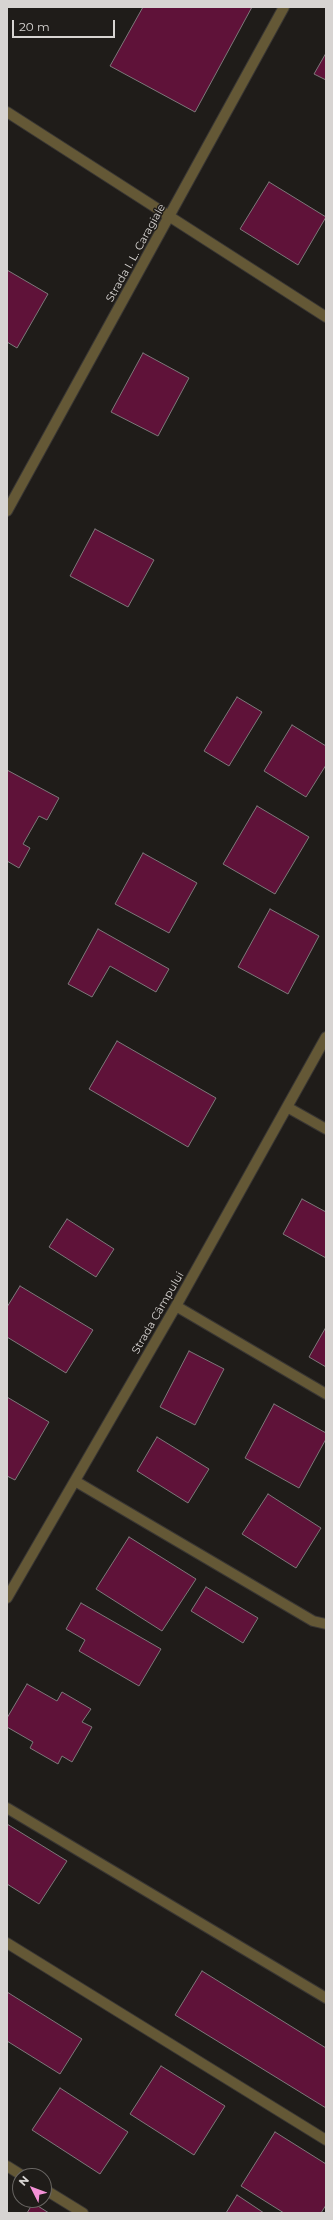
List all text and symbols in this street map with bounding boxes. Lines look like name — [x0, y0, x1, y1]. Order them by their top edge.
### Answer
scale bar — [14, 12, 117, 38]
text: 20 m — [19, 19, 50, 34]
street label: Strada I. L. Caragiale — [103, 202, 169, 304]
street label: Strada Câmpului — [129, 1270, 187, 1356]
north arrow — [12, 2168, 52, 2208]
text: N — [16, 2173, 32, 2189]

